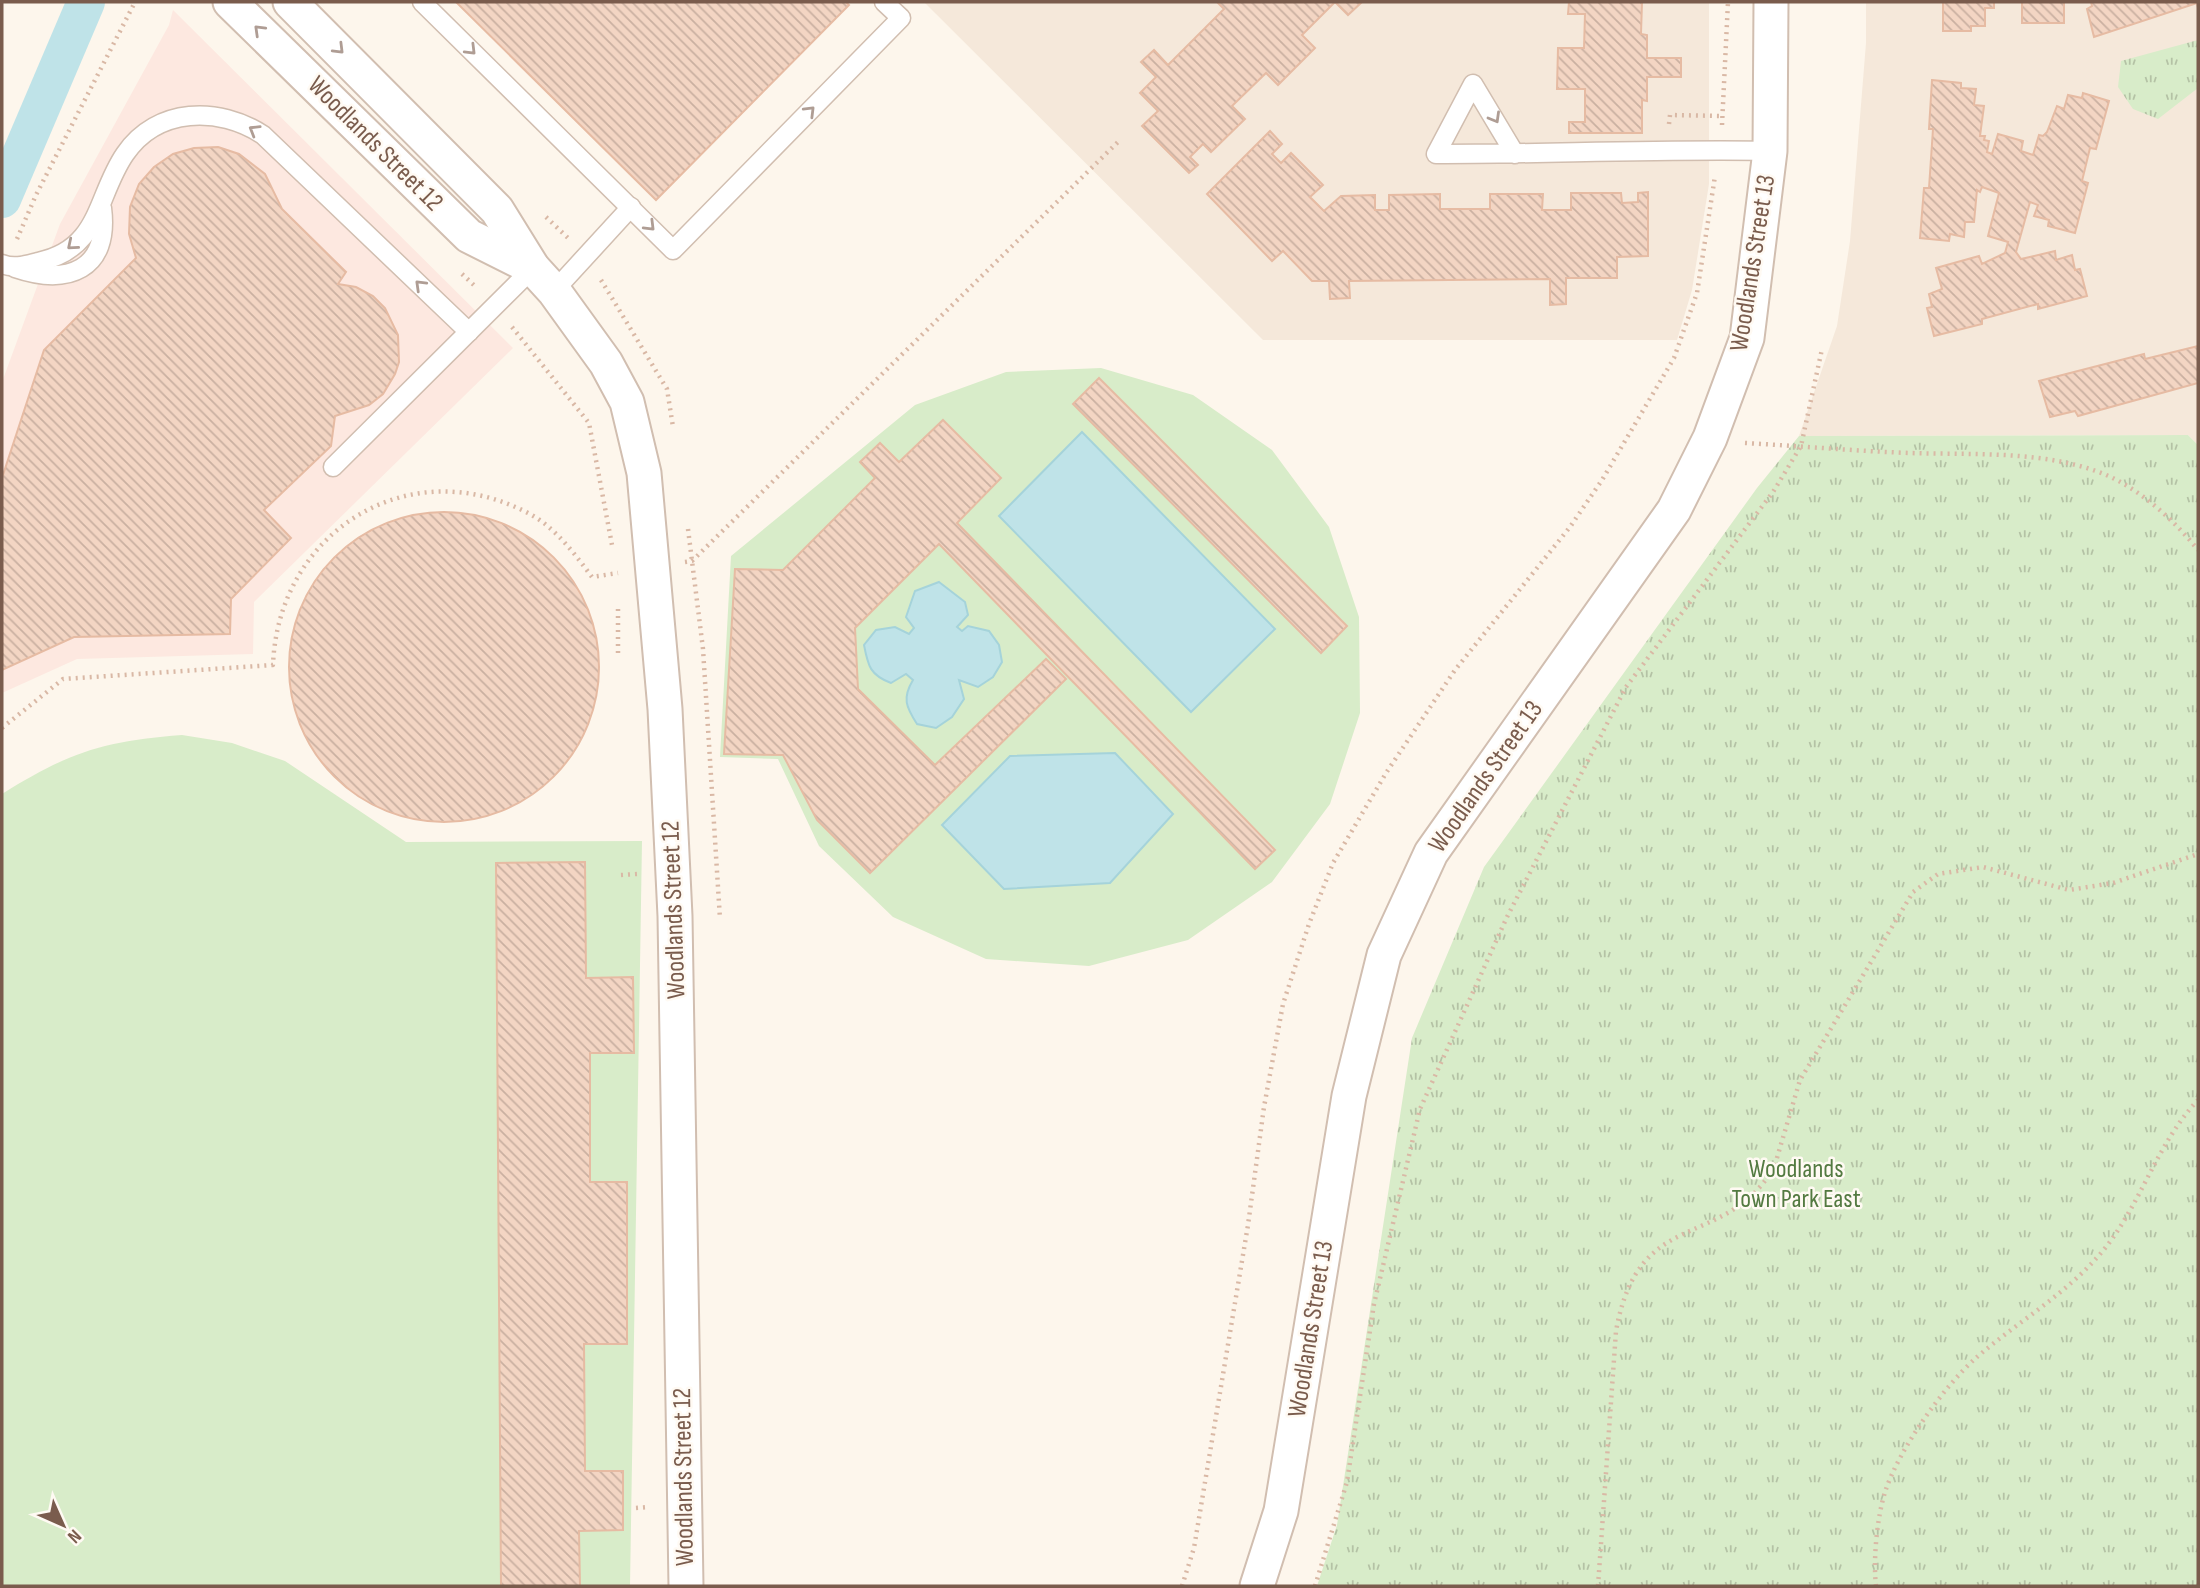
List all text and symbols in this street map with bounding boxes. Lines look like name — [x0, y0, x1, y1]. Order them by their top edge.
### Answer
one-way arrow — [254, 25, 267, 38]
one-way arrow — [331, 41, 344, 54]
one-way arrow — [462, 41, 475, 54]
street label: Woodlands Street 12 — [301, 70, 449, 218]
one-way arrow — [802, 107, 815, 120]
one-way arrow — [1487, 111, 1500, 124]
one-way arrow — [248, 125, 261, 138]
street label: Woodlands Street 13 — [1724, 173, 1782, 353]
one-way arrow — [642, 218, 655, 231]
one-way arrow — [68, 237, 80, 250]
one-way arrow — [415, 280, 428, 293]
street label: Woodlands Street 13 — [1422, 695, 1550, 859]
street label: Woodlands Street 12 — [655, 820, 693, 1000]
park label: Woodlands Town Park East — [1731, 1154, 1861, 1215]
street label: Woodlands Street 13 — [1282, 1239, 1340, 1419]
street label: Woodlands Street 12 — [667, 1388, 701, 1566]
north arrow — [28, 1490, 98, 1560]
text: N — [62, 1524, 86, 1548]

